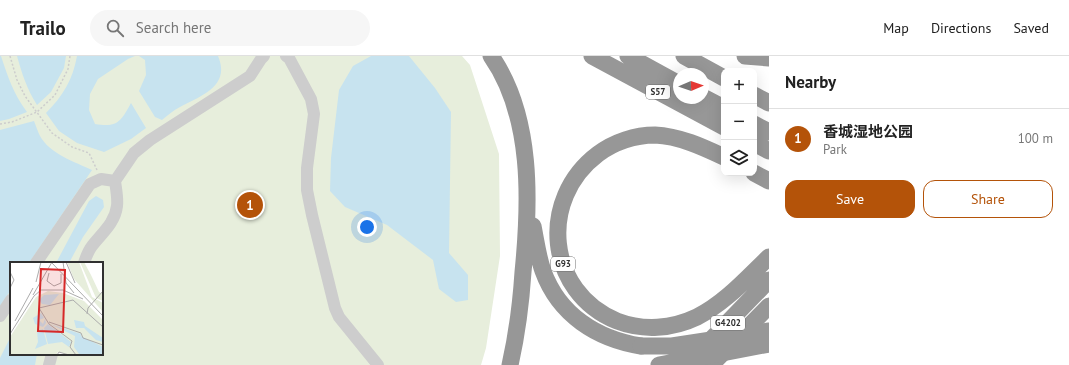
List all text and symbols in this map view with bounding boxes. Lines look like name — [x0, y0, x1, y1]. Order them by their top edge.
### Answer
search box — [90, 10, 370, 46]
text: Trailo — [20, 16, 66, 40]
icon: search — [104, 17, 126, 39]
text: Search here — [136, 18, 211, 37]
text: Map — [883, 19, 909, 37]
text: Directions — [931, 19, 991, 37]
text: Saved — [1013, 19, 1049, 37]
north arrow — [673, 68, 709, 104]
map controls — [721, 68, 757, 176]
button: + — [721, 68, 757, 104]
text: Nearby — [785, 71, 836, 93]
road number: S57 — [646, 85, 670, 99]
button: − — [721, 104, 757, 140]
text: 香城湿地公园 — [823, 122, 913, 141]
text: 1 — [794, 130, 802, 147]
text: 100 m — [1018, 130, 1053, 147]
button: layers — [721, 140, 757, 176]
text: Park — [823, 141, 847, 158]
button: Save — [785, 180, 915, 218]
button: Share — [923, 180, 1053, 218]
pin: 1 — [237, 190, 263, 220]
your location — [357, 217, 377, 237]
road number: G93 — [551, 257, 575, 271]
inset map — [10, 262, 103, 355]
road number: G4202 — [711, 316, 745, 330]

